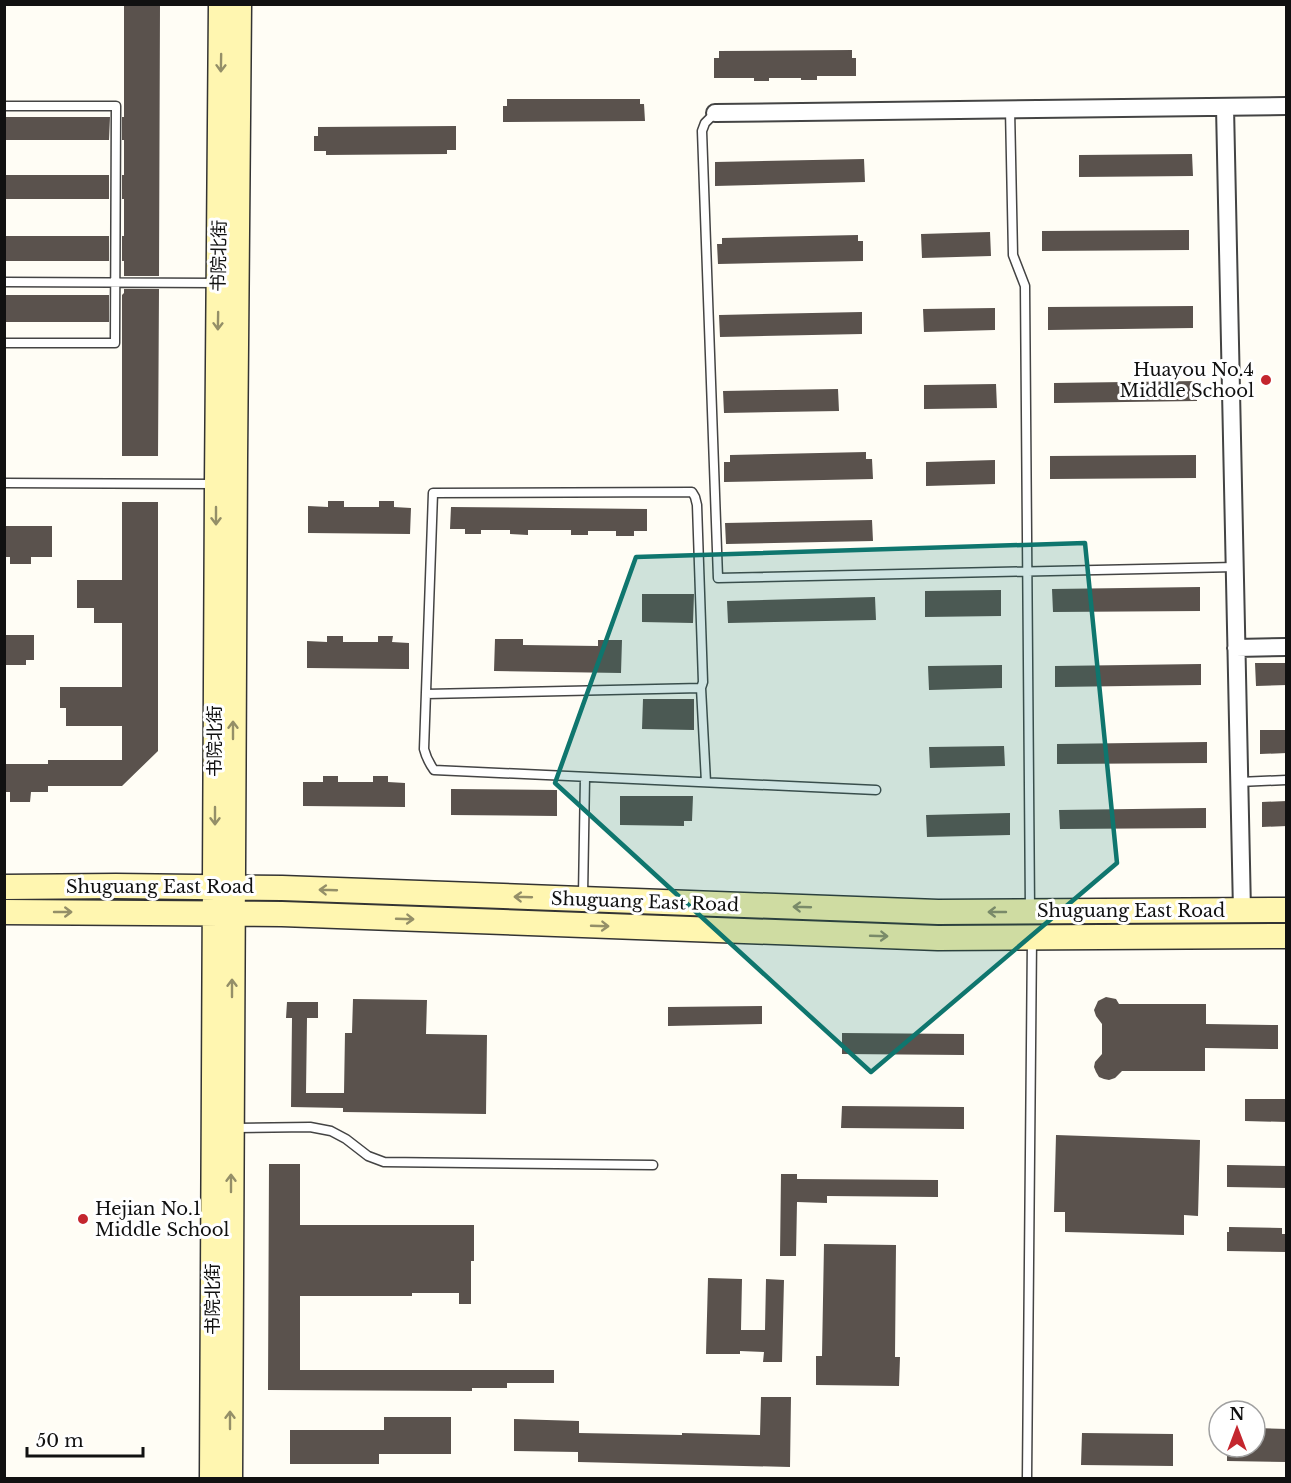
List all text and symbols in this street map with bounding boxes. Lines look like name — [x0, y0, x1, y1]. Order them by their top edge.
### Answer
one-way arrow — [215, 52, 226, 72]
street label: 书院北街 — [207, 220, 231, 292]
one-way arrow — [212, 310, 224, 330]
place label: Huayou No.4 Middle School — [1120, 359, 1254, 402]
marker: Huayou No.4 Middle School — [1259, 373, 1273, 387]
one-way arrow — [211, 505, 222, 525]
street label: 书院北街 — [204, 705, 226, 777]
one-way arrow — [227, 721, 239, 741]
one-way arrow — [209, 805, 221, 825]
street label: Shuguang East Road — [66, 876, 254, 898]
one-way arrow — [319, 884, 339, 896]
street label: Shuguang East Road — [551, 888, 739, 916]
one-way arrow — [514, 892, 534, 903]
street label: Shuguang East Road — [1037, 900, 1225, 922]
one-way arrow — [793, 902, 813, 913]
one-way arrow — [52, 906, 72, 918]
one-way arrow — [988, 906, 1008, 918]
one-way arrow — [394, 913, 414, 924]
one-way arrow — [589, 920, 609, 931]
one-way arrow — [868, 930, 888, 941]
one-way arrow — [226, 979, 238, 999]
one-way arrow — [225, 1174, 237, 1194]
place label: Hejian No.1 Middle School — [95, 1198, 230, 1241]
marker: Hejian No.1 Middle School — [76, 1212, 90, 1226]
street label: 书院北街 — [202, 1263, 224, 1335]
north arrow — [1207, 1399, 1267, 1459]
text: N — [1229, 1404, 1245, 1424]
one-way arrow — [224, 1411, 236, 1431]
scale bar — [27, 1420, 142, 1458]
text: 50 m — [36, 1430, 84, 1452]

